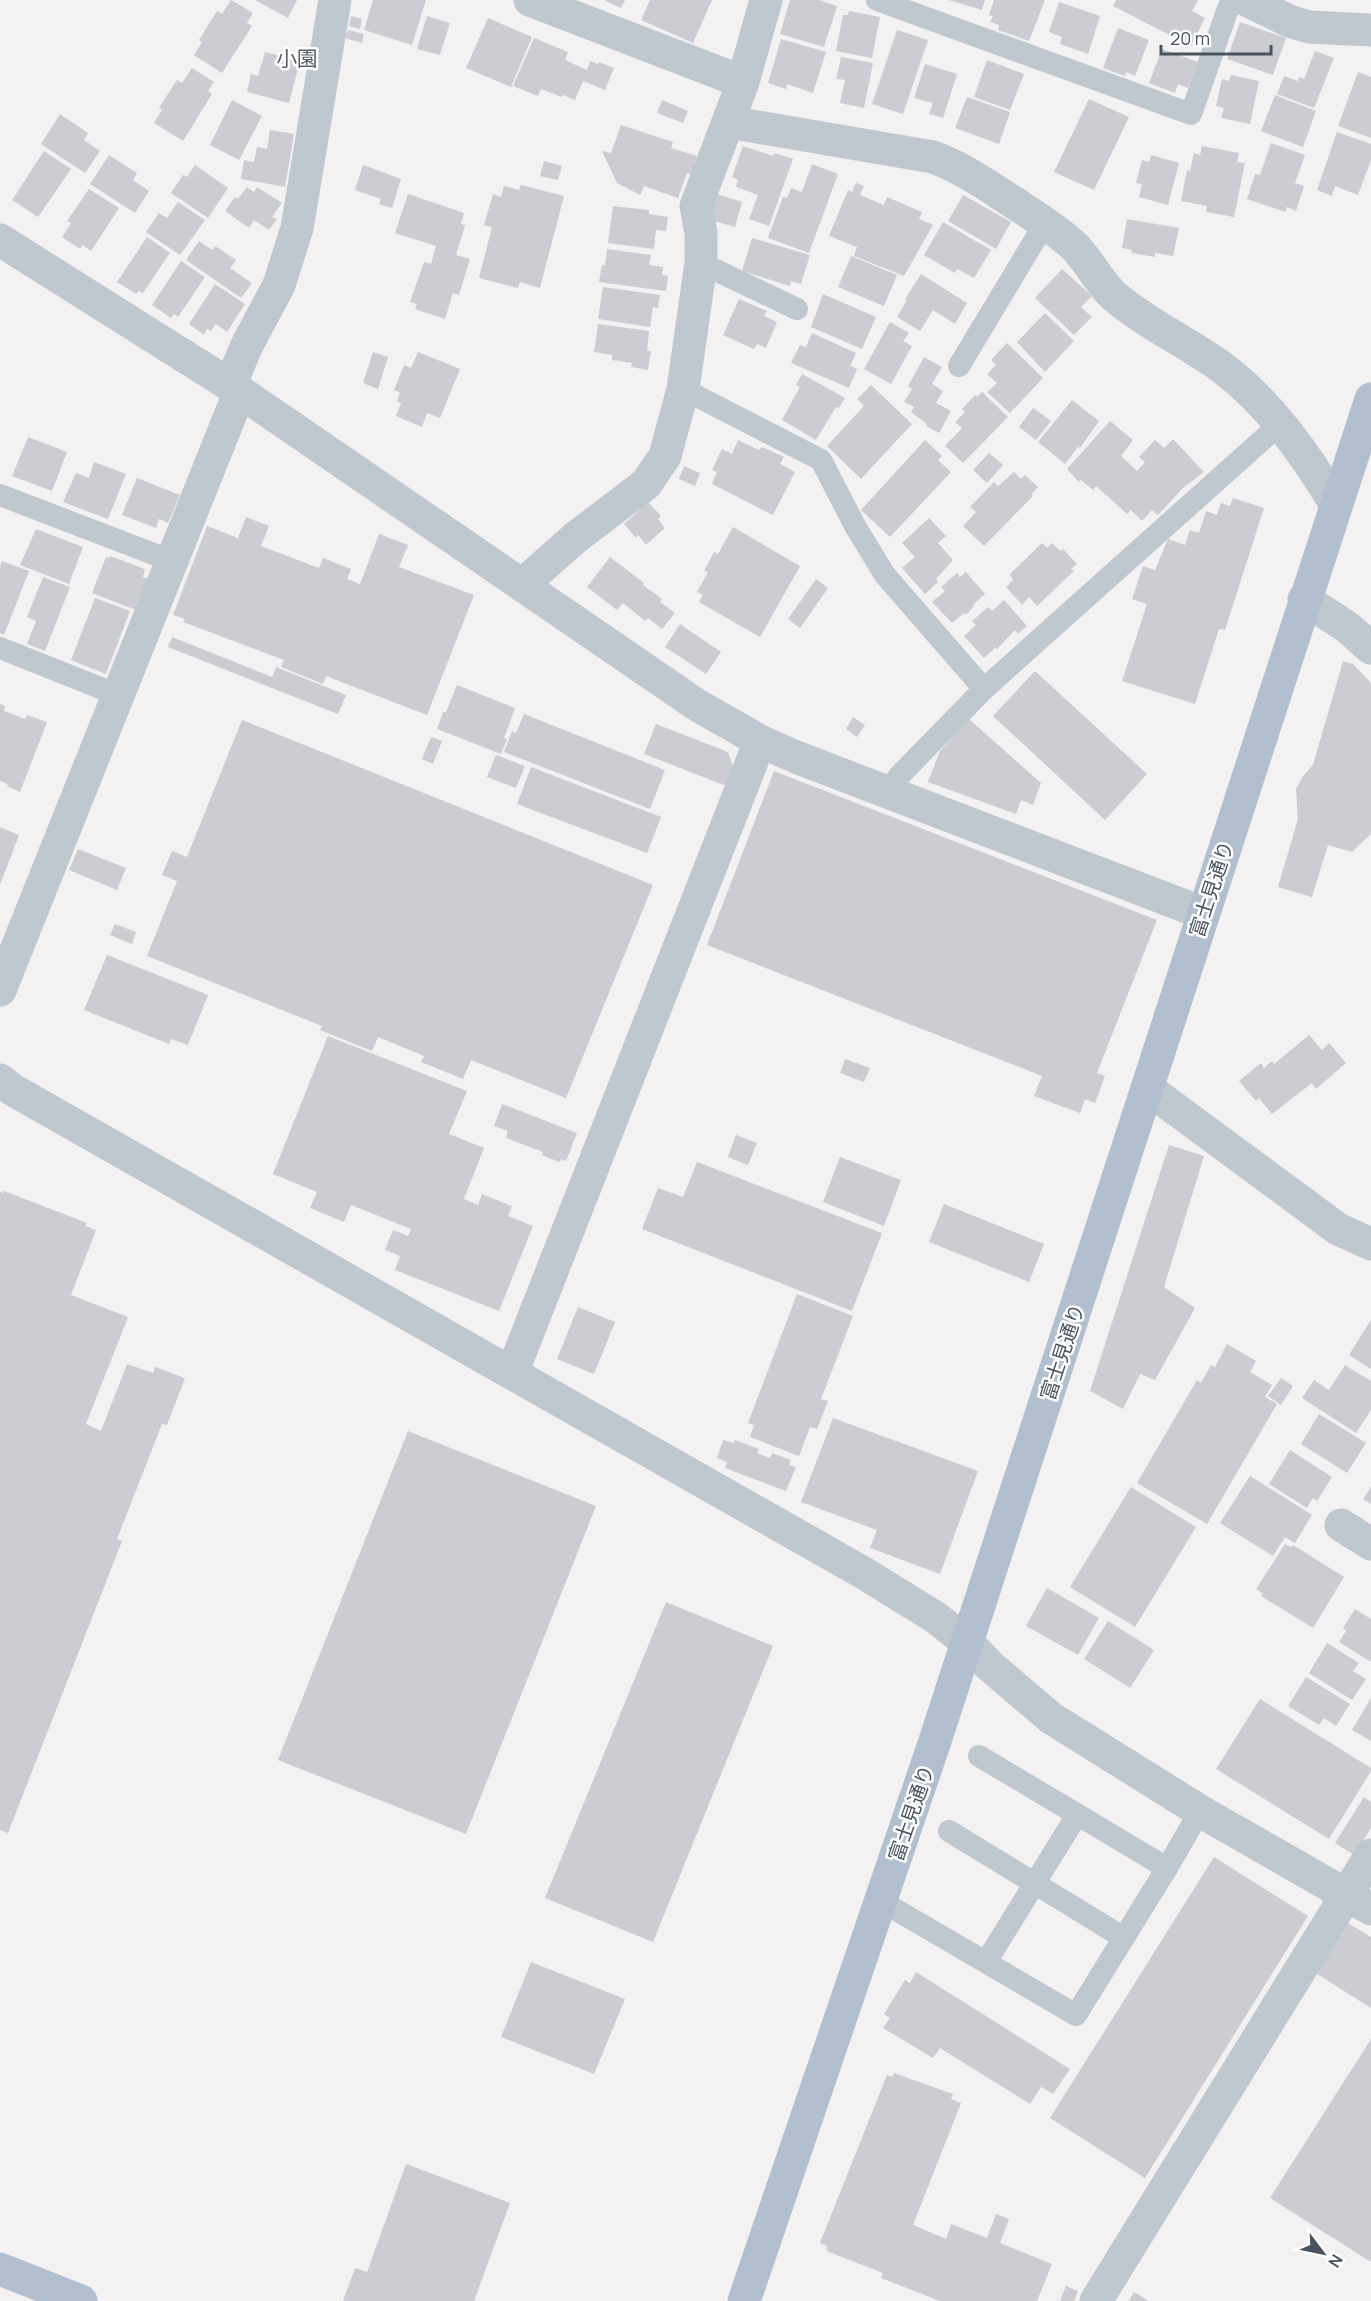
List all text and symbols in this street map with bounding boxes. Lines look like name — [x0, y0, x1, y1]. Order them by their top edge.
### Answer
scale bar — [1161, 18, 1270, 56]
text: 20 m — [1170, 26, 1210, 50]
district label: 小園 — [276, 44, 318, 72]
street label: 富士見通り — [1183, 837, 1239, 941]
street label: 富士見通り — [1034, 1300, 1090, 1404]
street label: 富士見通り — [882, 1761, 940, 1865]
north arrow — [1293, 2223, 1353, 2283]
text: N — [1323, 2250, 1348, 2272]

